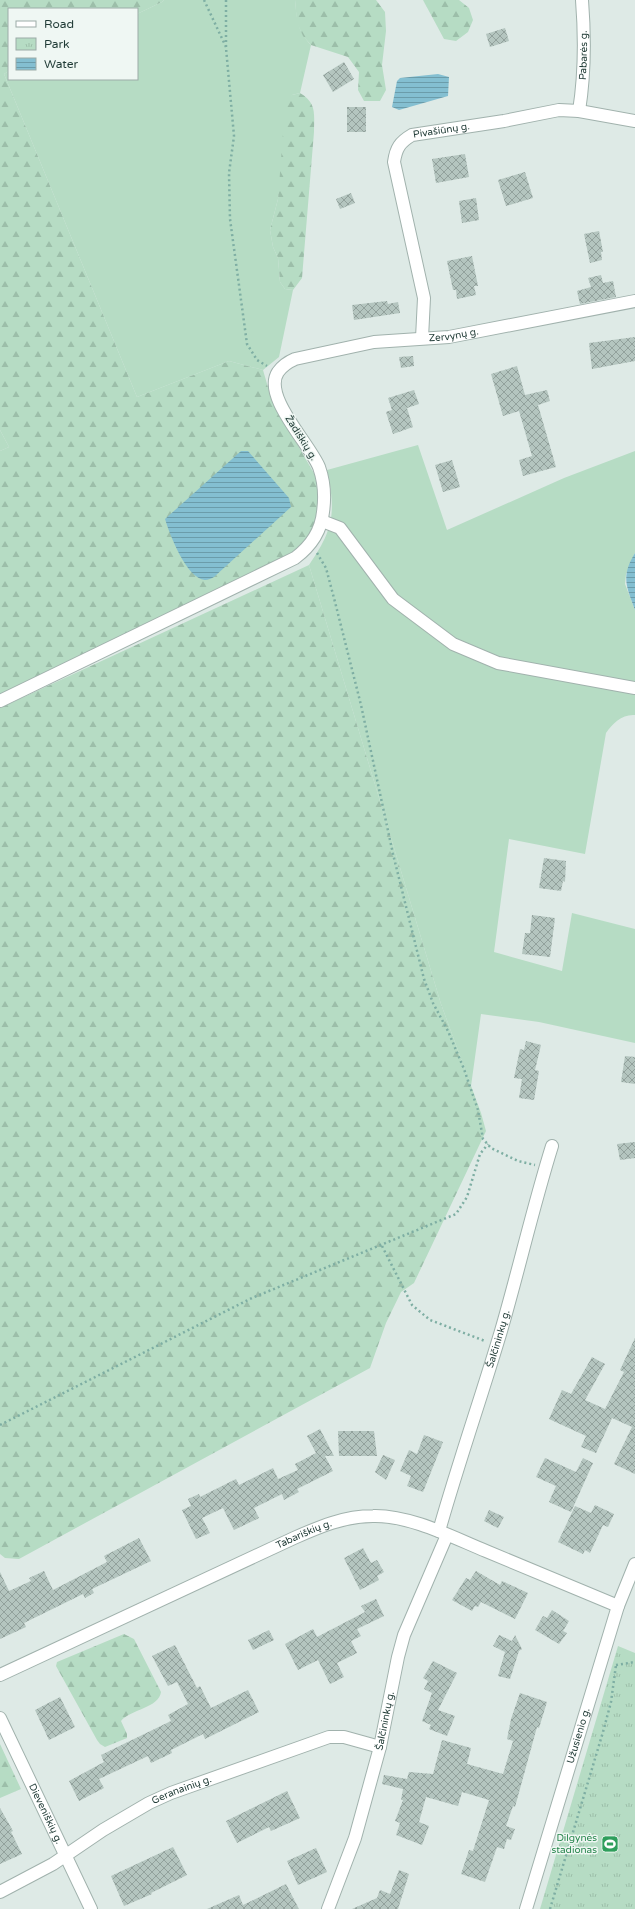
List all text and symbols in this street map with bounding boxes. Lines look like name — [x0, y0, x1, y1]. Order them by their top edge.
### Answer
legend — [8, 8, 138, 80]
text: Road — [44, 17, 74, 31]
street label: Pabarės g. — [577, 30, 590, 80]
text: Park — [44, 37, 70, 51]
text: Water — [44, 57, 79, 71]
street label: Pivašiūnų g. — [412, 120, 471, 141]
street label: Zervynų g. — [428, 325, 480, 344]
street label: Žadiškių g. — [282, 413, 320, 463]
street label: Šalčininkų g. — [484, 1309, 513, 1369]
street label: Tabariškių g. — [274, 1517, 333, 1552]
street label: Šalčininkų g. — [373, 1690, 397, 1752]
street label: Užusienio g. — [564, 1706, 593, 1765]
street label: Geranainių g. — [150, 1773, 213, 1807]
street label: Dieveniškių g. — [26, 1782, 65, 1846]
place label: Dilgynės stadionas — [551, 1832, 597, 1856]
sports icon: Dilgynės stadionas — [600, 1834, 620, 1854]

